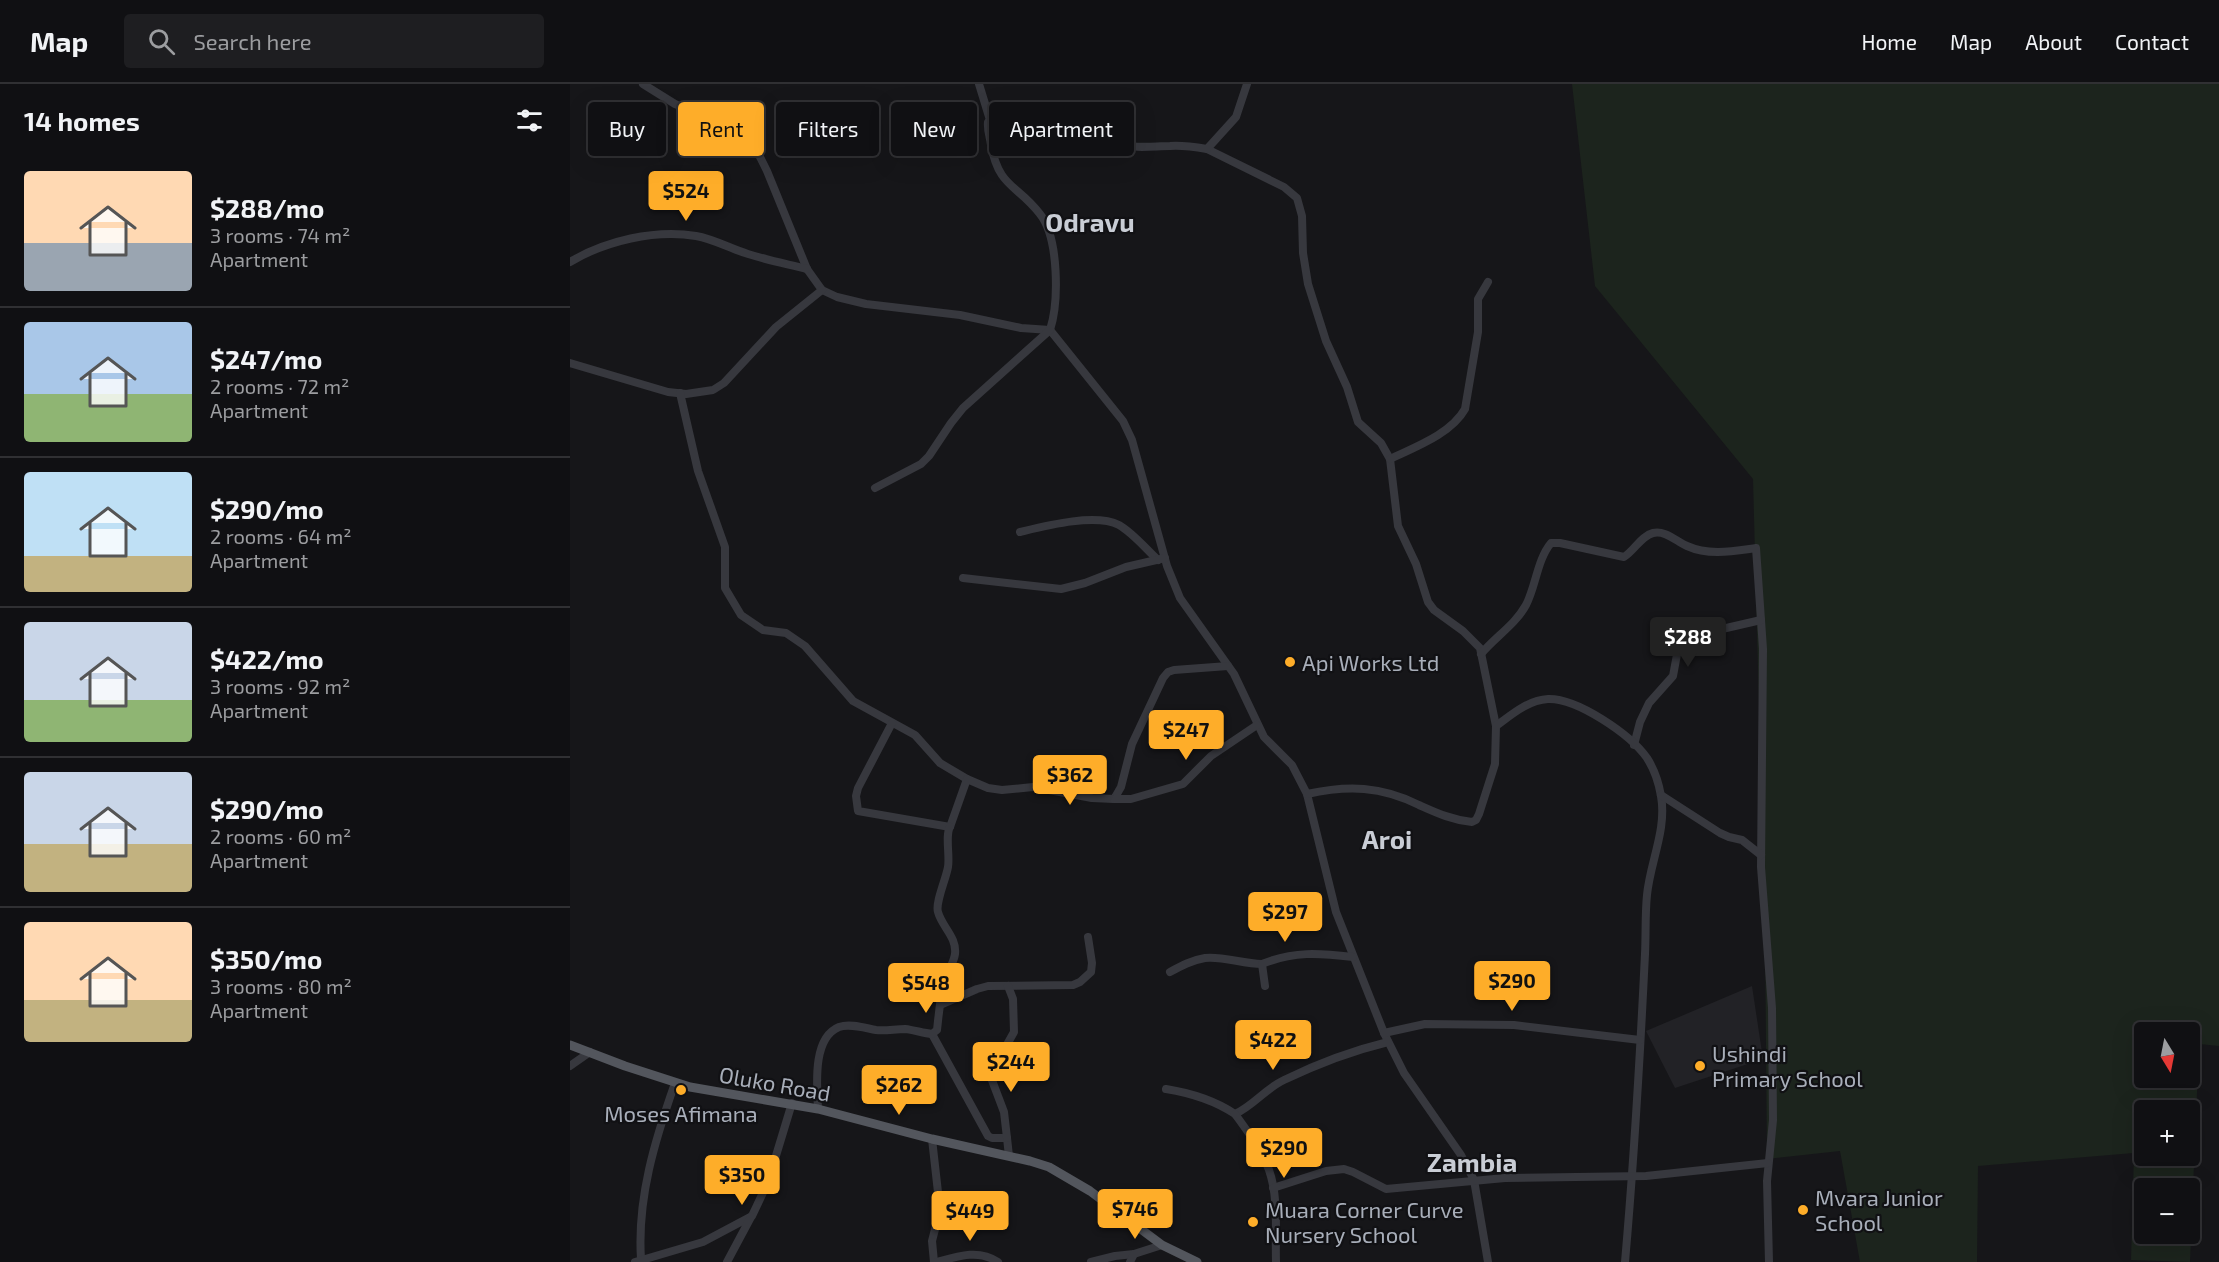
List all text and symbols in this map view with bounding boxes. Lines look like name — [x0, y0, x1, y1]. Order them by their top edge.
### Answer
search box — [124, 14, 544, 68]
text: Map — [30, 24, 88, 58]
icon: search — [145, 25, 178, 58]
text: Search here — [193, 28, 312, 54]
text: Home — [1861, 29, 1917, 54]
text: Map — [1950, 29, 1992, 54]
text: About — [2025, 29, 2082, 54]
text: Contact — [2115, 29, 2189, 54]
chip: Buy — [588, 102, 666, 156]
chip: Rent — [678, 102, 764, 156]
chip: Filters — [776, 102, 879, 156]
chip: New — [891, 102, 977, 156]
chip: Apartment — [989, 102, 1134, 156]
icon: filters — [513, 104, 546, 137]
text: 14 homes — [24, 105, 140, 136]
pin: $524 — [650, 171, 722, 222]
text: $524 — [663, 178, 710, 202]
text: $288/mo — [210, 192, 324, 223]
icon: home — [72, 195, 144, 267]
district label: Odravu — [1045, 206, 1135, 237]
text: 3 rooms · 74 m² — [210, 223, 350, 247]
text: Apartment — [210, 247, 308, 271]
text: $247/mo — [210, 343, 322, 374]
icon: home — [72, 346, 144, 418]
text: 2 rooms · 72 m² — [210, 374, 349, 398]
text: Apartment — [210, 398, 308, 422]
text: $290/mo — [210, 493, 324, 524]
icon: home — [72, 496, 144, 568]
text: 2 rooms · 64 m² — [210, 524, 352, 548]
text: Apartment — [210, 548, 308, 572]
pin: $288 — [1652, 617, 1724, 668]
text: $288 — [1664, 624, 1712, 648]
text: $422/mo — [210, 643, 324, 674]
icon: home — [72, 646, 144, 718]
place label: Api Works Ltd — [1302, 649, 1439, 675]
marker: Api Works Ltd — [1283, 655, 1297, 669]
text: 3 rooms · 92 m² — [210, 674, 350, 698]
text: Apartment — [210, 698, 308, 722]
pin: $247 — [1150, 710, 1222, 761]
text: $247 — [1163, 717, 1209, 741]
pin: $362 — [1034, 755, 1106, 806]
text: $362 — [1047, 762, 1093, 786]
text: $290/mo — [210, 793, 324, 824]
icon: home — [72, 796, 144, 868]
district label: Aroi — [1362, 823, 1412, 854]
text: 2 rooms · 60 m² — [210, 824, 351, 848]
text: Apartment — [210, 848, 308, 872]
pin: $297 — [1249, 892, 1321, 943]
text: $297 — [1262, 899, 1308, 923]
text: $350/mo — [210, 943, 322, 974]
icon: home — [72, 946, 144, 1018]
pin: $290 — [1476, 961, 1548, 1012]
pin: $548 — [890, 963, 962, 1014]
text: $290 — [1488, 968, 1536, 992]
text: $548 — [902, 970, 950, 994]
text: 3 rooms · 80 m² — [210, 974, 352, 998]
text: Apartment — [210, 998, 308, 1022]
pin: $422 — [1237, 1020, 1309, 1071]
north arrow — [2134, 1022, 2200, 1088]
map controls — [2134, 1022, 2200, 1244]
text: $422 — [1249, 1027, 1297, 1051]
place label: Ushindi Primary School — [1712, 1040, 1863, 1091]
pin: $244 — [975, 1042, 1047, 1093]
text: $244 — [987, 1049, 1035, 1073]
marker: Ushindi Primary School — [1693, 1059, 1707, 1073]
street label: Oluko Road — [717, 1060, 833, 1106]
pin: $262 — [863, 1065, 935, 1116]
text: $262 — [876, 1072, 922, 1096]
marker: Moses Afimana — [674, 1083, 688, 1097]
place label: Moses Afimana — [604, 1100, 758, 1126]
button: + — [2134, 1100, 2200, 1166]
pin: $290 — [1248, 1128, 1320, 1179]
text: $290 — [1260, 1135, 1308, 1159]
district label: Zambia — [1427, 1146, 1517, 1177]
pin: $350 — [706, 1155, 778, 1206]
text: $350 — [719, 1162, 765, 1186]
button: − — [2134, 1178, 2200, 1244]
place label: Mvara Junior School — [1815, 1184, 1943, 1235]
pin: $746 — [1099, 1189, 1171, 1240]
pin: $449 — [934, 1191, 1006, 1242]
text: $746 — [1112, 1196, 1158, 1220]
place label: Muara Corner Curve Nursery School — [1265, 1196, 1464, 1247]
text: $449 — [946, 1198, 994, 1222]
marker: Mvara Junior School — [1796, 1203, 1810, 1217]
marker: Muara Corner Curve Nursery School — [1246, 1215, 1260, 1229]

